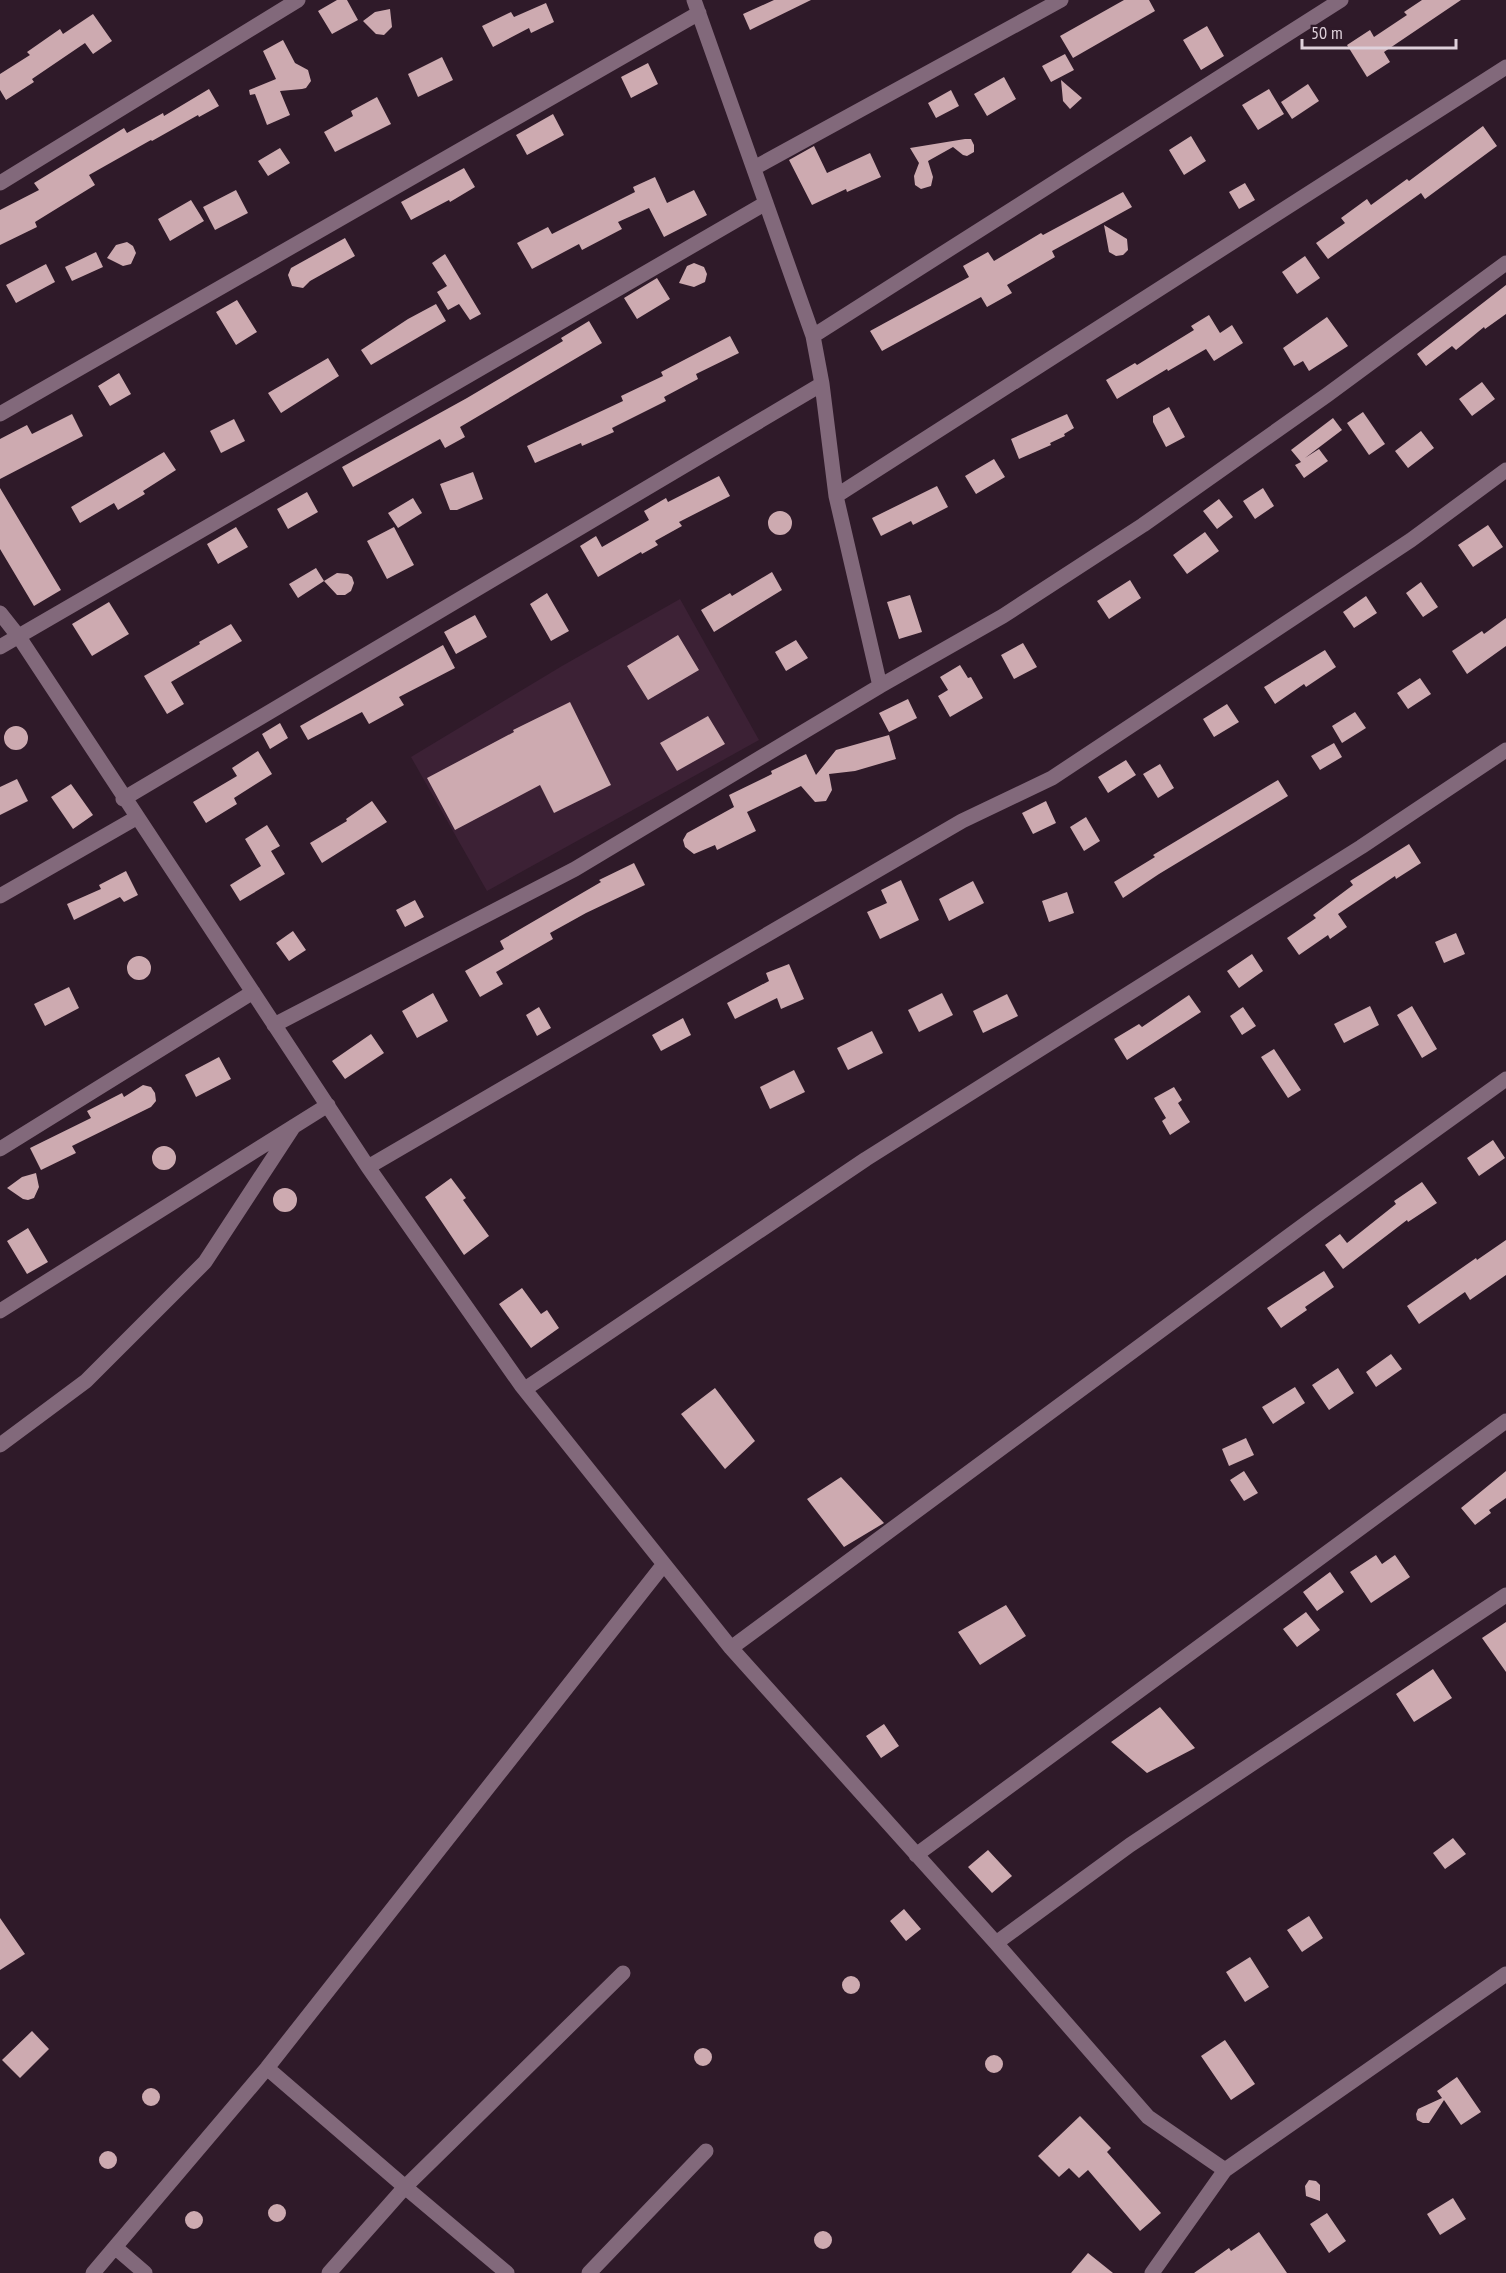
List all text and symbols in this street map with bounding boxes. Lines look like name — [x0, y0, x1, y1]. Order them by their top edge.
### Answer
scale bar — [1302, 12, 1456, 50]
text: 50 m — [1311, 21, 1343, 44]

